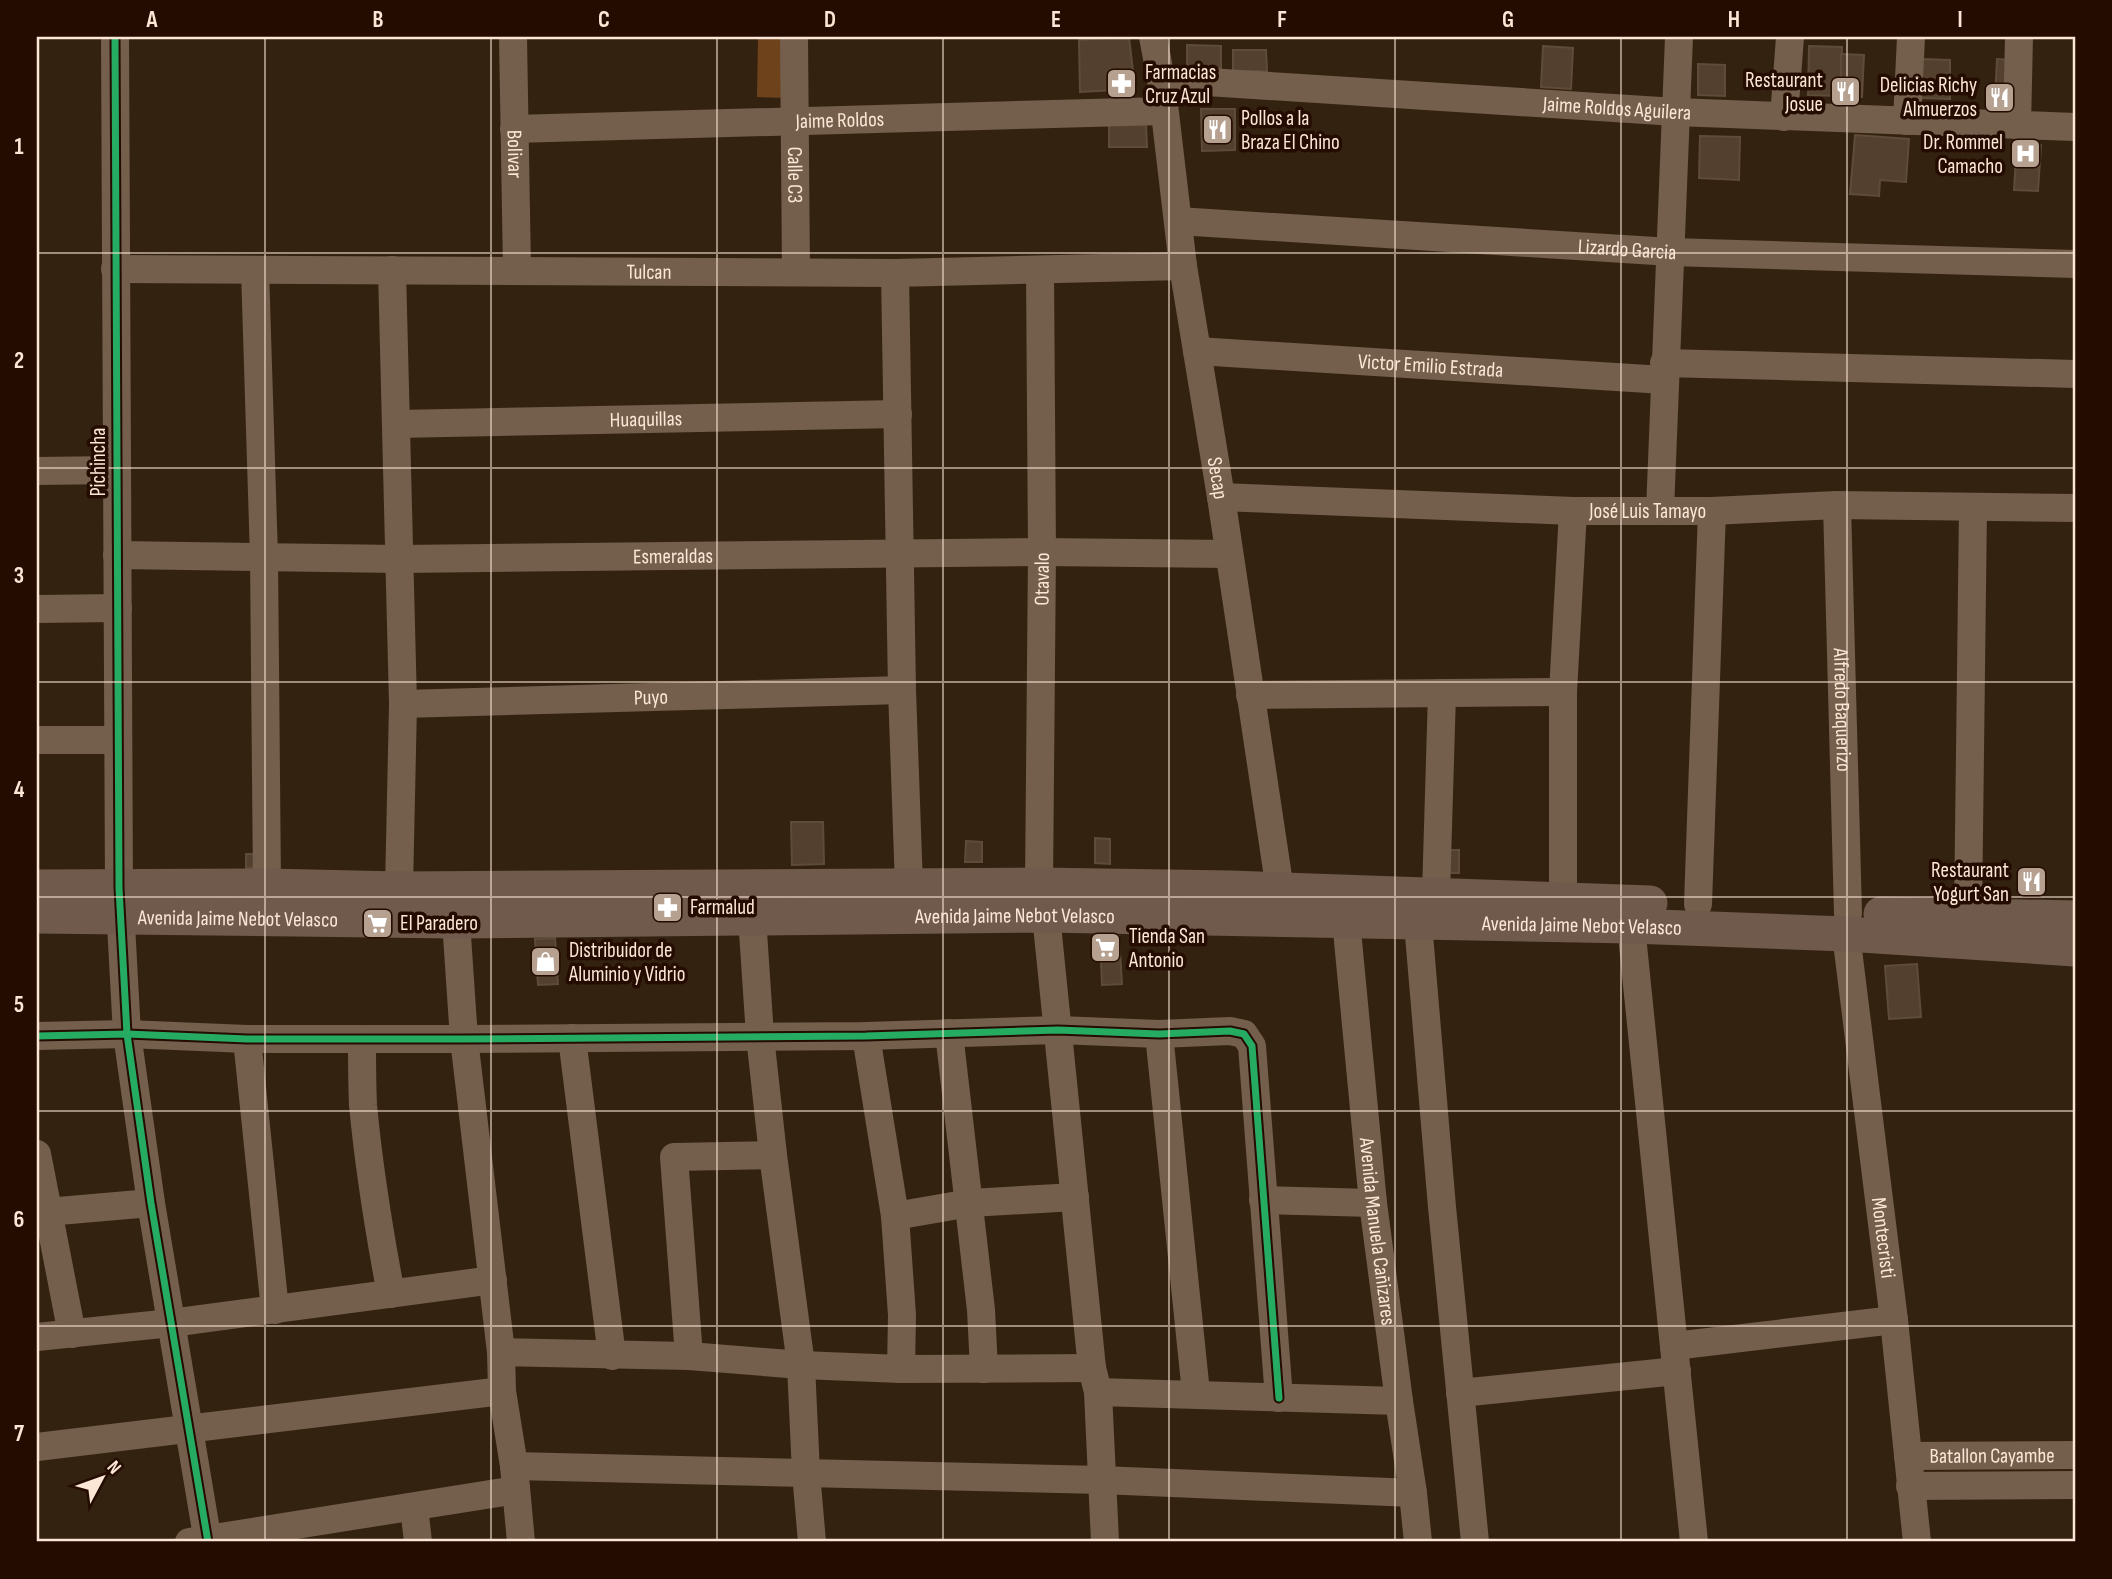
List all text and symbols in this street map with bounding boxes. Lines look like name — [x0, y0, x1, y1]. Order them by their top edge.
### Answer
text: A — [146, 6, 159, 34]
text: B — [373, 6, 384, 34]
text: C — [598, 6, 610, 34]
text: D — [824, 6, 836, 34]
text: E — [1051, 6, 1061, 34]
text: F — [1277, 6, 1287, 34]
text: G — [1502, 6, 1514, 34]
text: H — [1728, 6, 1740, 34]
text: I — [1957, 6, 1963, 34]
place label: Farmacias Cruz Azul — [1145, 60, 1216, 109]
pharmacy icon: Farmacias Cruz Azul — [1105, 67, 1139, 101]
place label: Restaurant Josue — [1745, 68, 1823, 117]
place label: Delicias Richy Almuerzos — [1880, 73, 1977, 122]
restaurant icon: Restaurant Josue — [1829, 75, 1863, 109]
restaurant icon: Delicias Richy Almuerzos — [1983, 80, 2017, 114]
street label: Jaime Roldos Aguilera — [1541, 91, 1692, 126]
place label: Pollos a la Braza El Chino — [1241, 106, 1340, 155]
street label: Jaime Roldos — [794, 107, 885, 134]
restaurant icon: Pollos a la Braza El Chino — [1201, 113, 1235, 147]
street label: Bolivar — [502, 130, 527, 178]
place label: Dr. Rommel Camacho — [1923, 130, 2003, 179]
text: 1 — [14, 133, 24, 161]
hospital icon: Dr. Rommel Camacho — [2009, 137, 2043, 171]
street label: Calle C3 — [782, 147, 807, 203]
street label: Lizardo Garcia — [1577, 234, 1677, 265]
street label: Tulcan — [626, 260, 672, 285]
text: 2 — [14, 347, 24, 375]
street label: Victor Emilio Estrada — [1357, 349, 1504, 383]
street label: Huaquillas — [609, 406, 682, 433]
street label: Pichincha — [86, 428, 111, 496]
street label: Secap — [1202, 455, 1233, 501]
street label: José Luis Tamayo — [1588, 499, 1706, 524]
street label: Esmeraldas — [633, 544, 713, 569]
street label: Otavalo — [1030, 552, 1055, 606]
text: 3 — [14, 562, 24, 590]
street label: Alfredo Baquerizo — [1828, 647, 1856, 772]
street label: Puyo — [633, 685, 668, 711]
text: 4 — [14, 776, 25, 804]
place label: Restaurant Yogurt San — [1931, 858, 2009, 907]
restaurant icon: Restaurant Yogurt San — [2015, 865, 2049, 899]
pharmacy icon: Farmalud — [650, 890, 684, 924]
place label: Farmalud — [690, 895, 755, 920]
street label: Avenida Jaime Nebot Velasco — [914, 903, 1115, 929]
street label: Avenida Jaime Nebot Velasco — [137, 905, 338, 933]
supermarket icon: El Paradero — [360, 906, 394, 940]
place label: El Paradero — [400, 911, 478, 936]
street label: Avenida Jaime Nebot Velasco — [1481, 911, 1682, 941]
place label: Tienda San Antonio — [1128, 924, 1205, 973]
supermarket icon: Tienda San Antonio — [1089, 931, 1123, 965]
place label: Distribuidor de Aluminio y Vidrio — [568, 938, 686, 987]
shop icon: Distribuidor de Aluminio y Vidrio — [529, 945, 563, 979]
text: 5 — [14, 991, 24, 1019]
street label: Avenida Manuela Cañizares — [1354, 1136, 1401, 1327]
street label: Montecristi — [1866, 1196, 1901, 1280]
text: 6 — [14, 1206, 24, 1234]
text: 7 — [14, 1420, 24, 1448]
north arrow — [66, 1442, 136, 1512]
street label: Batallon Cayambe — [1929, 1443, 2055, 1469]
text: N — [102, 1456, 126, 1479]

